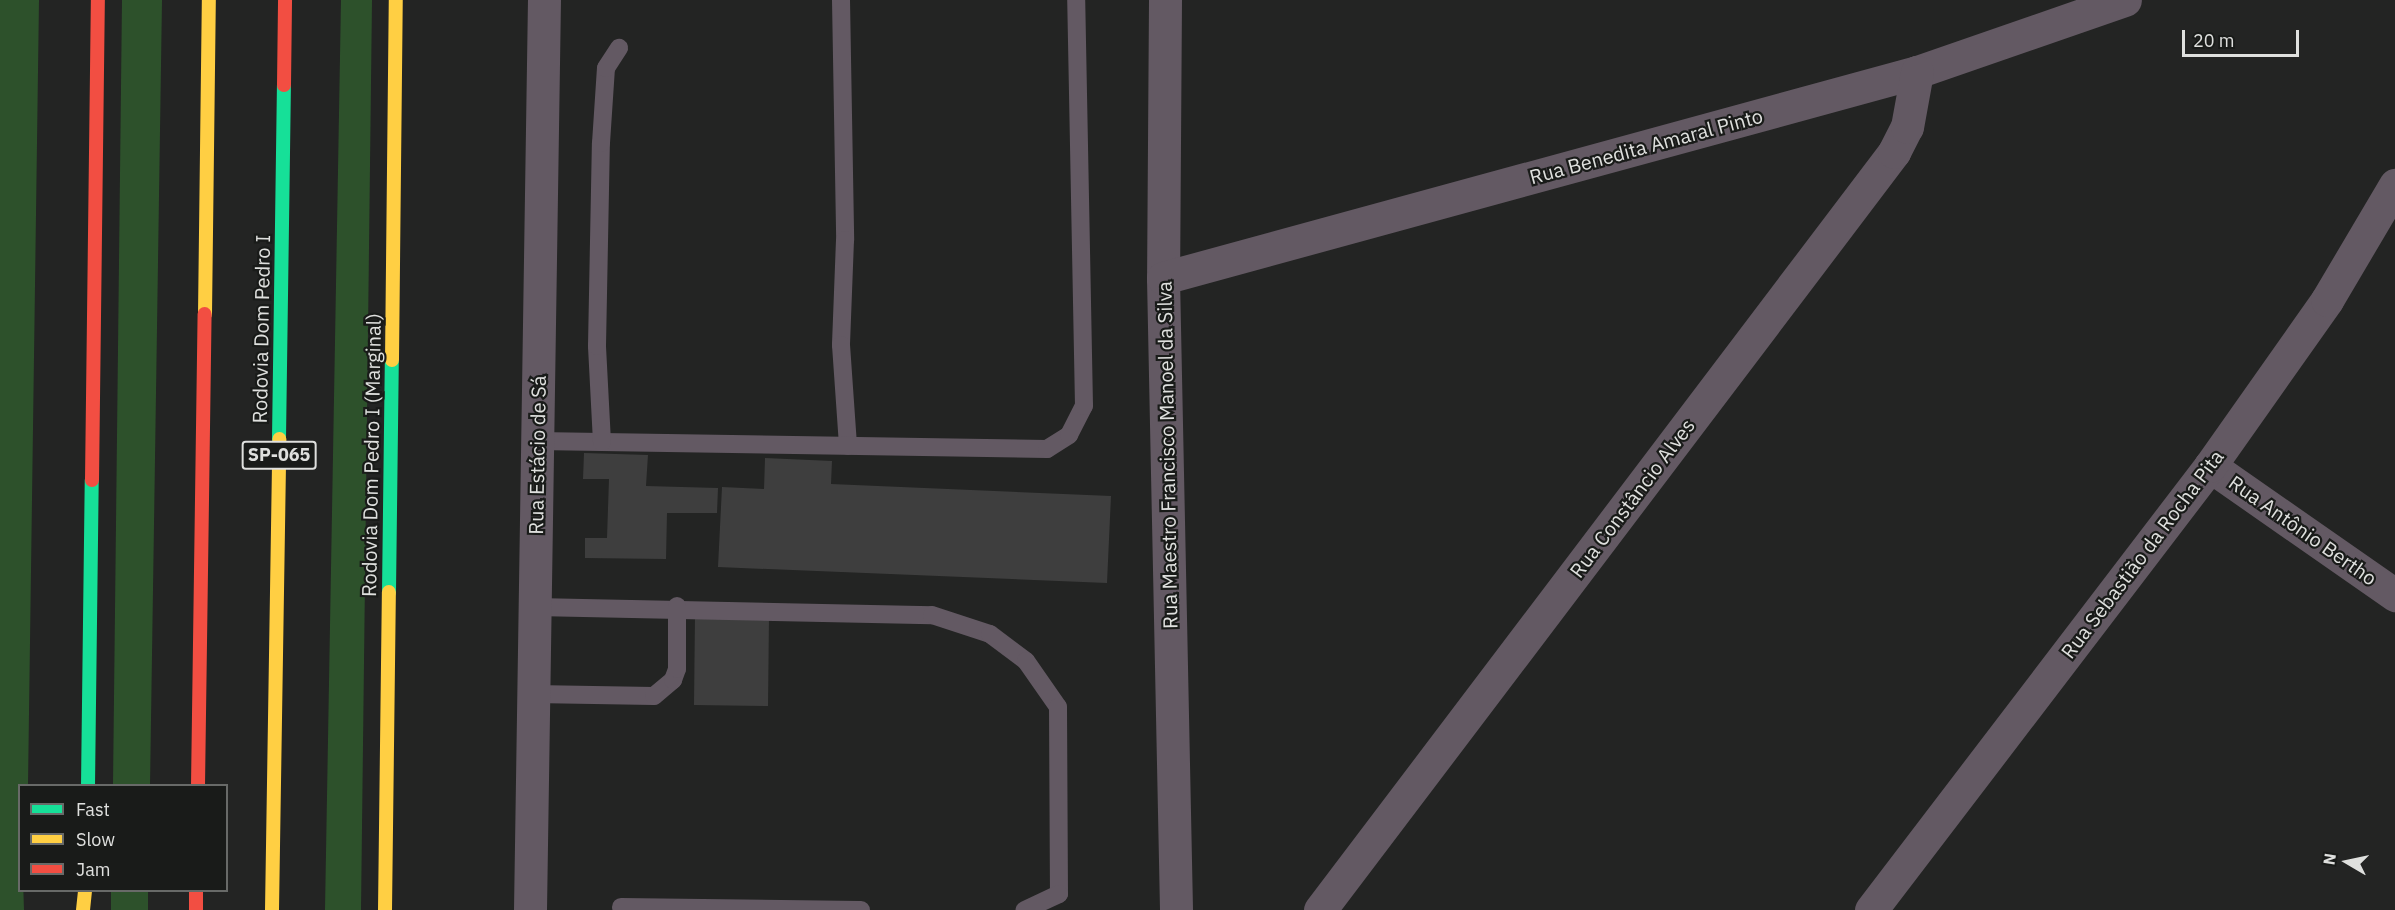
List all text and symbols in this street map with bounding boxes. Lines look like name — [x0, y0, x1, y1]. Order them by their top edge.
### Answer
scale bar — [2185, 18, 2302, 56]
text: 20 m — [2193, 29, 2235, 52]
street label: Rua Benedita Amaral Pinto — [1527, 103, 1765, 189]
street label: Rodovia Dom Pedro I — [247, 234, 275, 424]
street label: Rua Maestro Francisco Manoel da Silva — [1152, 281, 1182, 629]
street label: Rodovia Dom Pedro I (Marginal) — [357, 313, 385, 597]
street label: Rua Estácio de Sá — [524, 375, 550, 535]
street label: Rua Constâncio Alves — [1564, 414, 1700, 582]
road number: SP-065 — [242, 440, 316, 470]
street label: Rua Sebastião da Rocha Pita — [2056, 445, 2228, 663]
street label: Rua Antônio Bertho — [2224, 470, 2382, 590]
legend — [18, 784, 228, 892]
text: Fast — [76, 798, 110, 821]
text: Slow — [76, 828, 115, 851]
north arrow — [2317, 832, 2377, 892]
text: N — [2318, 852, 2340, 866]
text: Jam — [76, 858, 111, 881]

